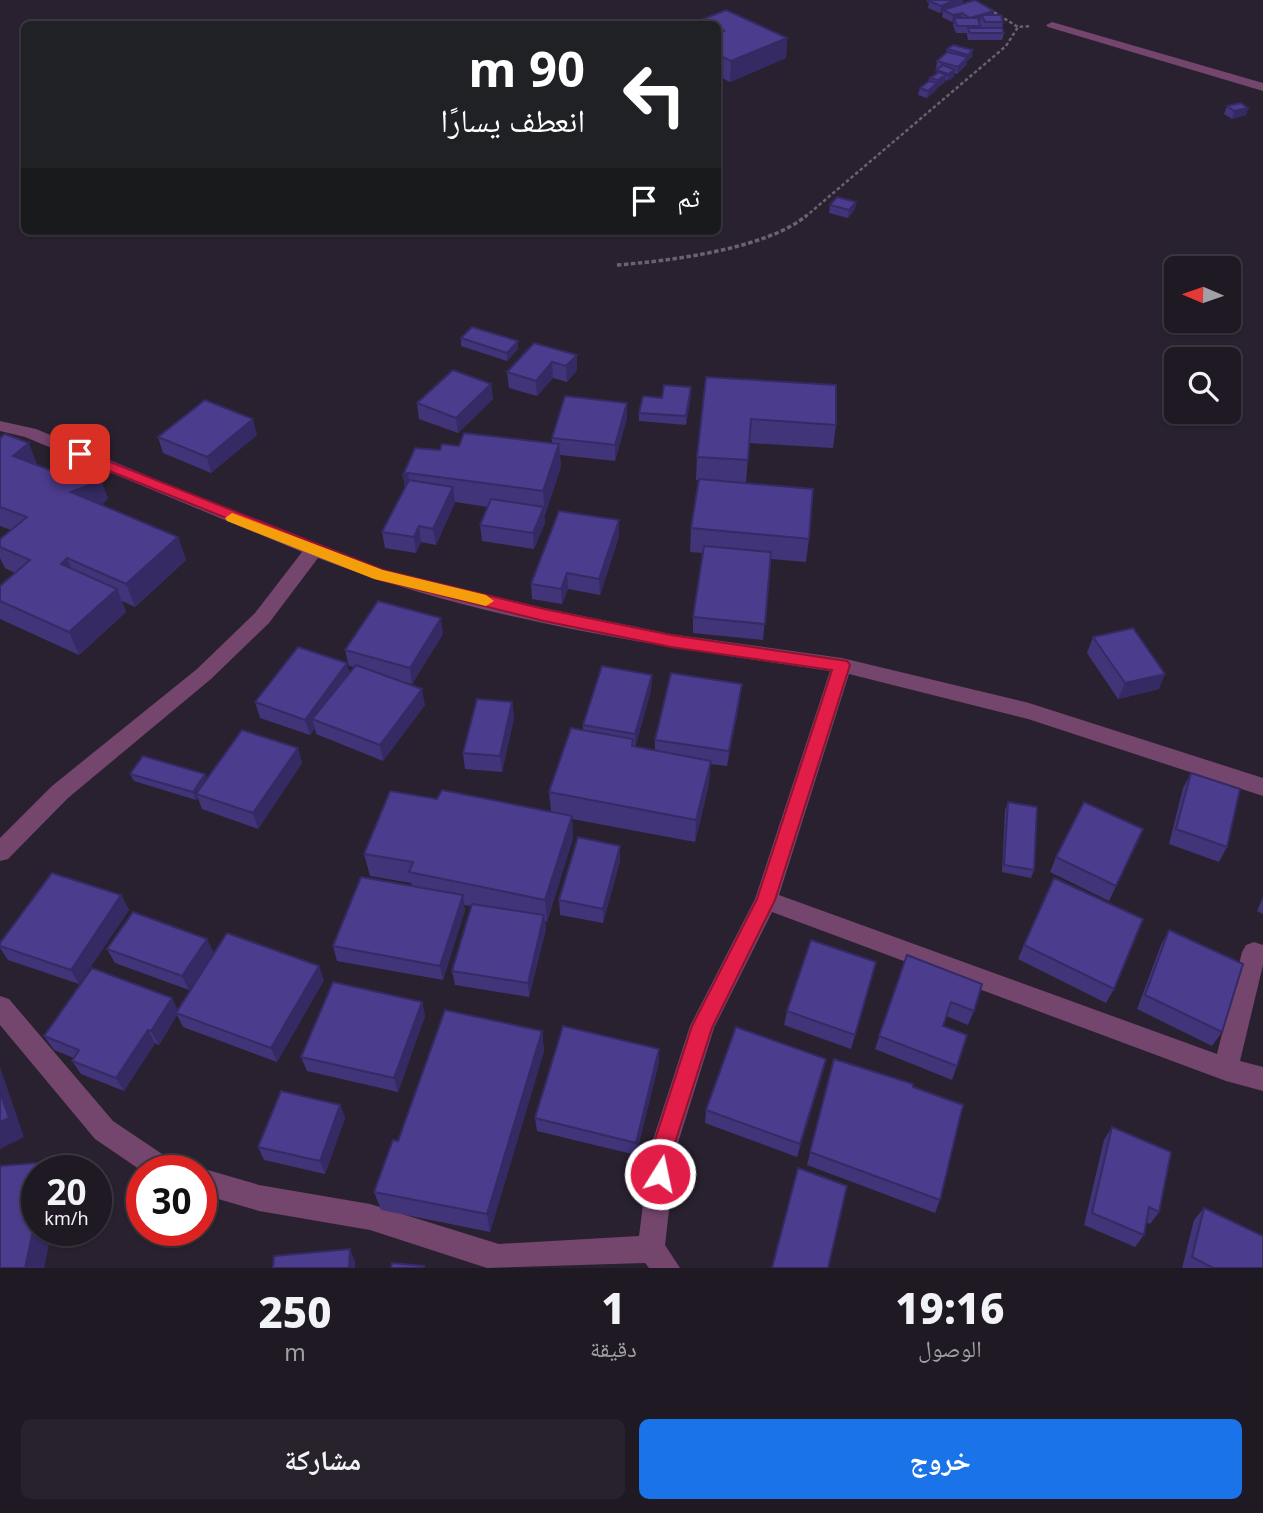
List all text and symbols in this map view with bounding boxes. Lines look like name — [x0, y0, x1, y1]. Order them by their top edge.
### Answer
text: 90 m — [468, 35, 585, 101]
icon: left — [609, 49, 700, 140]
text: انعطف يسارًا — [440, 98, 585, 141]
text: ثم — [677, 179, 700, 215]
icon: arrive — [625, 182, 663, 220]
north arrow — [1164, 256, 1241, 332]
map controls — [1164, 256, 1241, 424]
button: search — [1164, 347, 1241, 424]
pin — [50, 424, 110, 484]
icon: arrive — [61, 435, 99, 473]
position arrow — [623, 1137, 697, 1211]
speed limit sign: 30 — [126, 1155, 217, 1246]
text: 20 — [46, 1168, 87, 1215]
text: km/h — [44, 1206, 89, 1230]
text: 1 — [601, 1279, 626, 1336]
text: 19:16 — [895, 1279, 1004, 1336]
text: 250 — [259, 1283, 331, 1340]
text: دقيقة — [590, 1332, 637, 1364]
text: الوصول — [918, 1332, 982, 1364]
text: m — [284, 1336, 306, 1368]
button: مشاركة — [21, 1419, 625, 1499]
button: خروج — [639, 1419, 1242, 1499]

